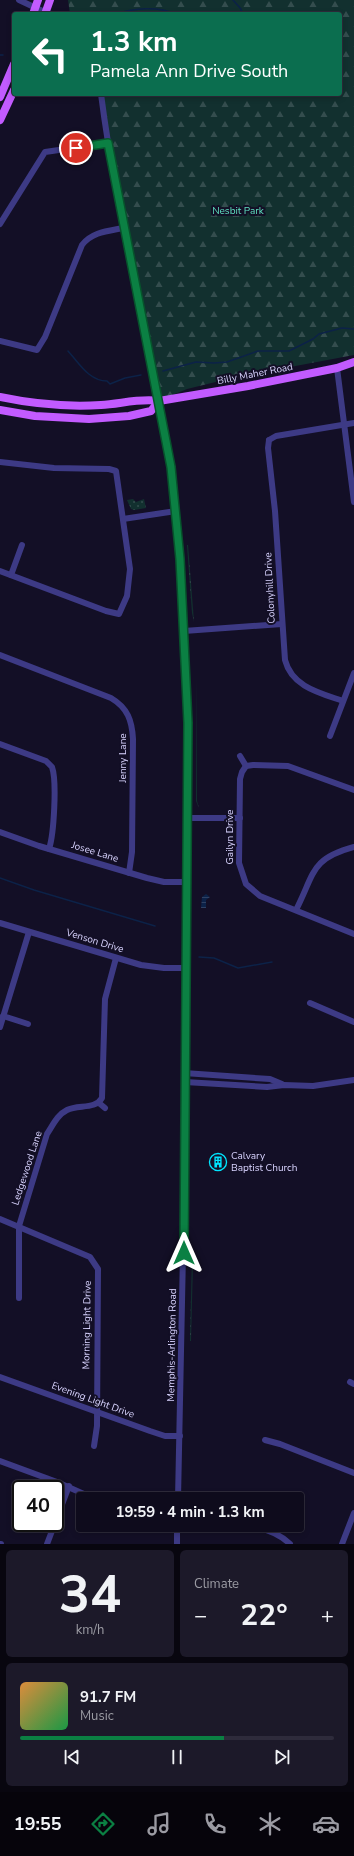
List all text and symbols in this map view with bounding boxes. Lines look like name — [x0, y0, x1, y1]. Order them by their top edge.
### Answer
text: 1.3 km — [90, 23, 178, 61]
icon: left — [24, 28, 76, 80]
text: Pamela Ann Drive South — [90, 59, 288, 83]
pin — [59, 131, 93, 165]
icon: arrive — [65, 137, 87, 159]
park label: Nesbit Park — [212, 204, 265, 218]
street label: Billy Maher Road — [216, 360, 294, 388]
street label: Colonyhill Drive — [261, 552, 279, 624]
street label: Jenny Lane — [116, 733, 130, 784]
street label: Gailyn Drive — [223, 810, 237, 864]
street label: Josee Lane — [69, 838, 120, 866]
street label: Venson Drive — [63, 925, 126, 956]
street label: Ledgewood Lane — [8, 1129, 46, 1207]
place label: Calvary Baptist Church — [231, 1149, 297, 1175]
building icon: Calvary Baptist Church — [208, 1152, 228, 1172]
position arrow — [163, 1232, 205, 1274]
street label: Morning Light Drive — [79, 1280, 95, 1370]
street label: Memphis-Arlington Road — [164, 1288, 180, 1402]
street label: Evening Light Drive — [50, 1378, 136, 1422]
speed limit sign: 40 — [12, 1480, 64, 1532]
text: 19:59 · 4 min · 1.3 km — [115, 1502, 265, 1522]
text: 34 — [59, 1559, 121, 1630]
text: Climate — [194, 1575, 239, 1593]
text: 22° — [240, 1595, 288, 1636]
text: − — [194, 1601, 207, 1631]
text: + — [321, 1601, 334, 1631]
text: km/h — [76, 1621, 104, 1639]
text: 91.7 FM — [80, 1687, 136, 1707]
text: Music — [80, 1707, 114, 1725]
icon: previous — [61, 1746, 83, 1768]
icon: pause — [166, 1746, 188, 1768]
icon: next — [271, 1746, 293, 1768]
icon: directions — [89, 1810, 117, 1838]
icon: music — [145, 1810, 173, 1838]
icon: phone — [201, 1810, 229, 1838]
icon: climate — [256, 1810, 284, 1838]
icon: car — [312, 1810, 340, 1838]
text: 19:55 — [14, 1812, 62, 1836]

